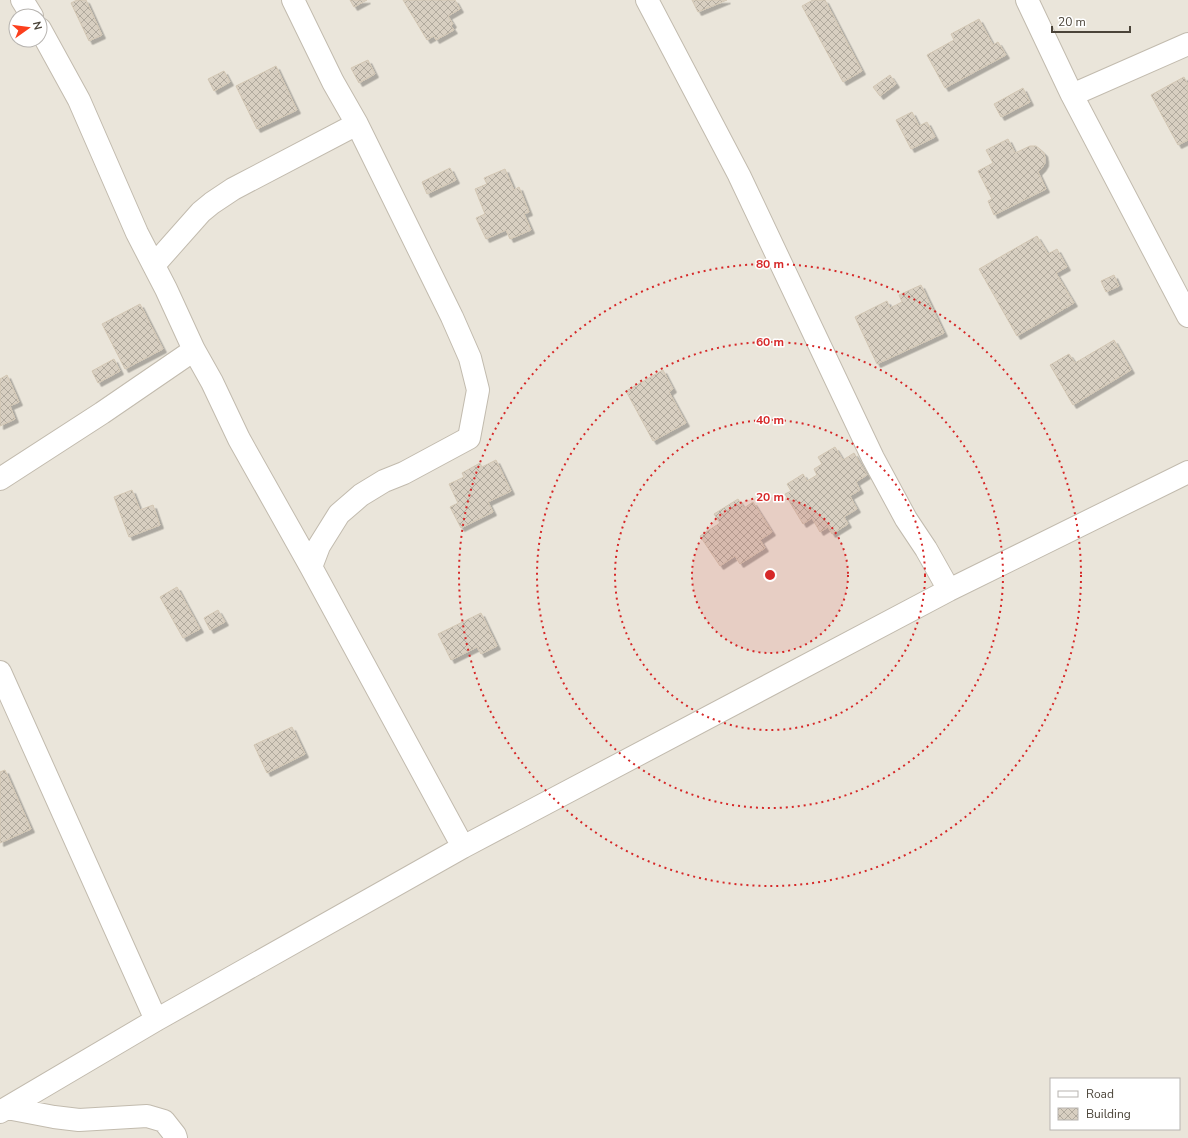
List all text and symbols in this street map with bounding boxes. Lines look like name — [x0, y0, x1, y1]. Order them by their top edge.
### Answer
north arrow — [8, 8, 48, 48]
scale bar — [1052, 8, 1130, 34]
text: 20 m — [1058, 14, 1086, 30]
text: N — [29, 20, 45, 32]
text: 80 m — [756, 256, 784, 272]
text: 60 m — [756, 334, 784, 350]
text: 40 m — [756, 412, 784, 428]
text: 20 m — [756, 489, 784, 505]
centre of rings — [763, 568, 777, 582]
legend — [1050, 1078, 1180, 1130]
text: Road — [1086, 1086, 1114, 1102]
text: Building — [1086, 1106, 1131, 1122]

